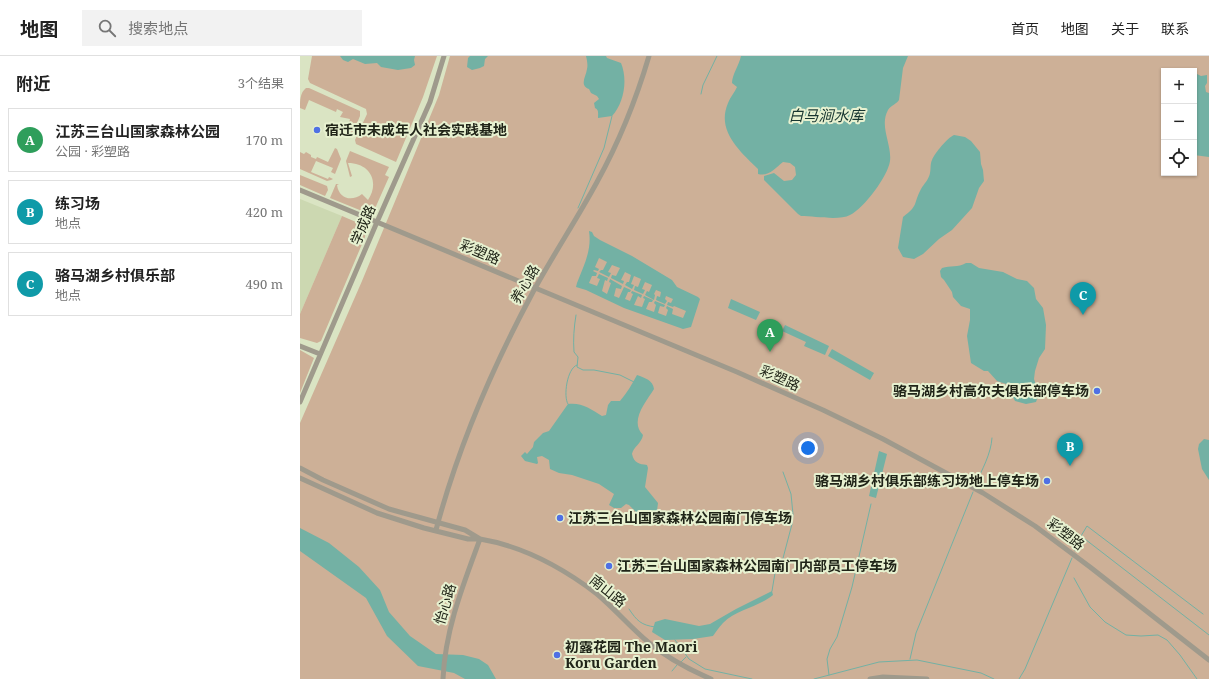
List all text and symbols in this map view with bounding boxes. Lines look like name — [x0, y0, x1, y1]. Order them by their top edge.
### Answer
search box — [82, 10, 362, 46]
text: 地图 — [20, 16, 58, 42]
icon: search — [96, 17, 118, 39]
text: 搜索地点 — [128, 18, 188, 38]
text: 首页 — [1011, 19, 1039, 38]
text: 地图 — [1061, 19, 1089, 38]
text: 关于 — [1111, 19, 1139, 38]
text: 联系 — [1161, 19, 1189, 38]
map controls — [1161, 68, 1197, 176]
button: + — [1161, 68, 1197, 104]
text: 附近 — [16, 72, 50, 95]
text: 3个结果 — [238, 74, 284, 92]
button: − — [1161, 104, 1197, 140]
water label: 白马涧水库 — [788, 105, 866, 125]
place label: 宿迁市未成年人社会实践基地 — [325, 120, 507, 139]
text: 江苏三台山国家森林公园 — [55, 121, 220, 141]
marker: 宿迁市未成年人社会实践基地 — [312, 125, 322, 135]
text: A — [25, 131, 35, 149]
text: 170 m — [246, 131, 283, 149]
button: locate — [1161, 140, 1197, 176]
text: 公园 · 彩塑路 — [55, 142, 130, 160]
text: 练习场 — [55, 193, 100, 213]
street label: 学成路 — [346, 202, 379, 248]
text: B — [26, 203, 34, 221]
text: 420 m — [246, 203, 283, 221]
text: 地点 — [55, 214, 81, 232]
street label: 彩塑路 — [457, 235, 503, 268]
street label: 养心路 — [506, 261, 543, 307]
text: 骆马湖乡村俱乐部 — [55, 265, 175, 285]
text: C — [26, 275, 34, 293]
text: 490 m — [246, 275, 283, 293]
pin: C — [1070, 282, 1096, 315]
text: 地点 — [55, 286, 81, 304]
pin: A — [757, 319, 783, 352]
street label: 彩塑路 — [757, 360, 803, 395]
place label: 骆马湖乡村高尔夫俱乐部停车场 — [893, 381, 1089, 400]
marker: 骆马湖乡村高尔夫俱乐部停车场 — [1092, 386, 1102, 396]
pin: B — [1057, 433, 1083, 466]
your location — [798, 438, 818, 458]
place label: 骆马湖乡村俱乐部练习场地上停车场 — [815, 471, 1039, 490]
marker: 骆马湖乡村俱乐部练习场地上停车场 — [1042, 476, 1052, 486]
place label: 江苏三台山国家森林公园南门停车场 — [568, 508, 792, 527]
marker: 江苏三台山国家森林公园南门停车场 — [555, 513, 565, 523]
street label: 彩塑路 — [1044, 513, 1089, 554]
place label: 江苏三台山国家森林公园南门内部员工停车场 — [617, 556, 897, 575]
marker: 江苏三台山国家森林公园南门内部员工停车场 — [604, 561, 614, 571]
street label: 南山路 — [586, 570, 631, 611]
street label: 怡心路 — [429, 581, 460, 627]
place label: 初露花园 The Maori Koru Garden — [565, 637, 697, 672]
marker: 初露花园 The Maori Koru Garden — [552, 650, 562, 660]

